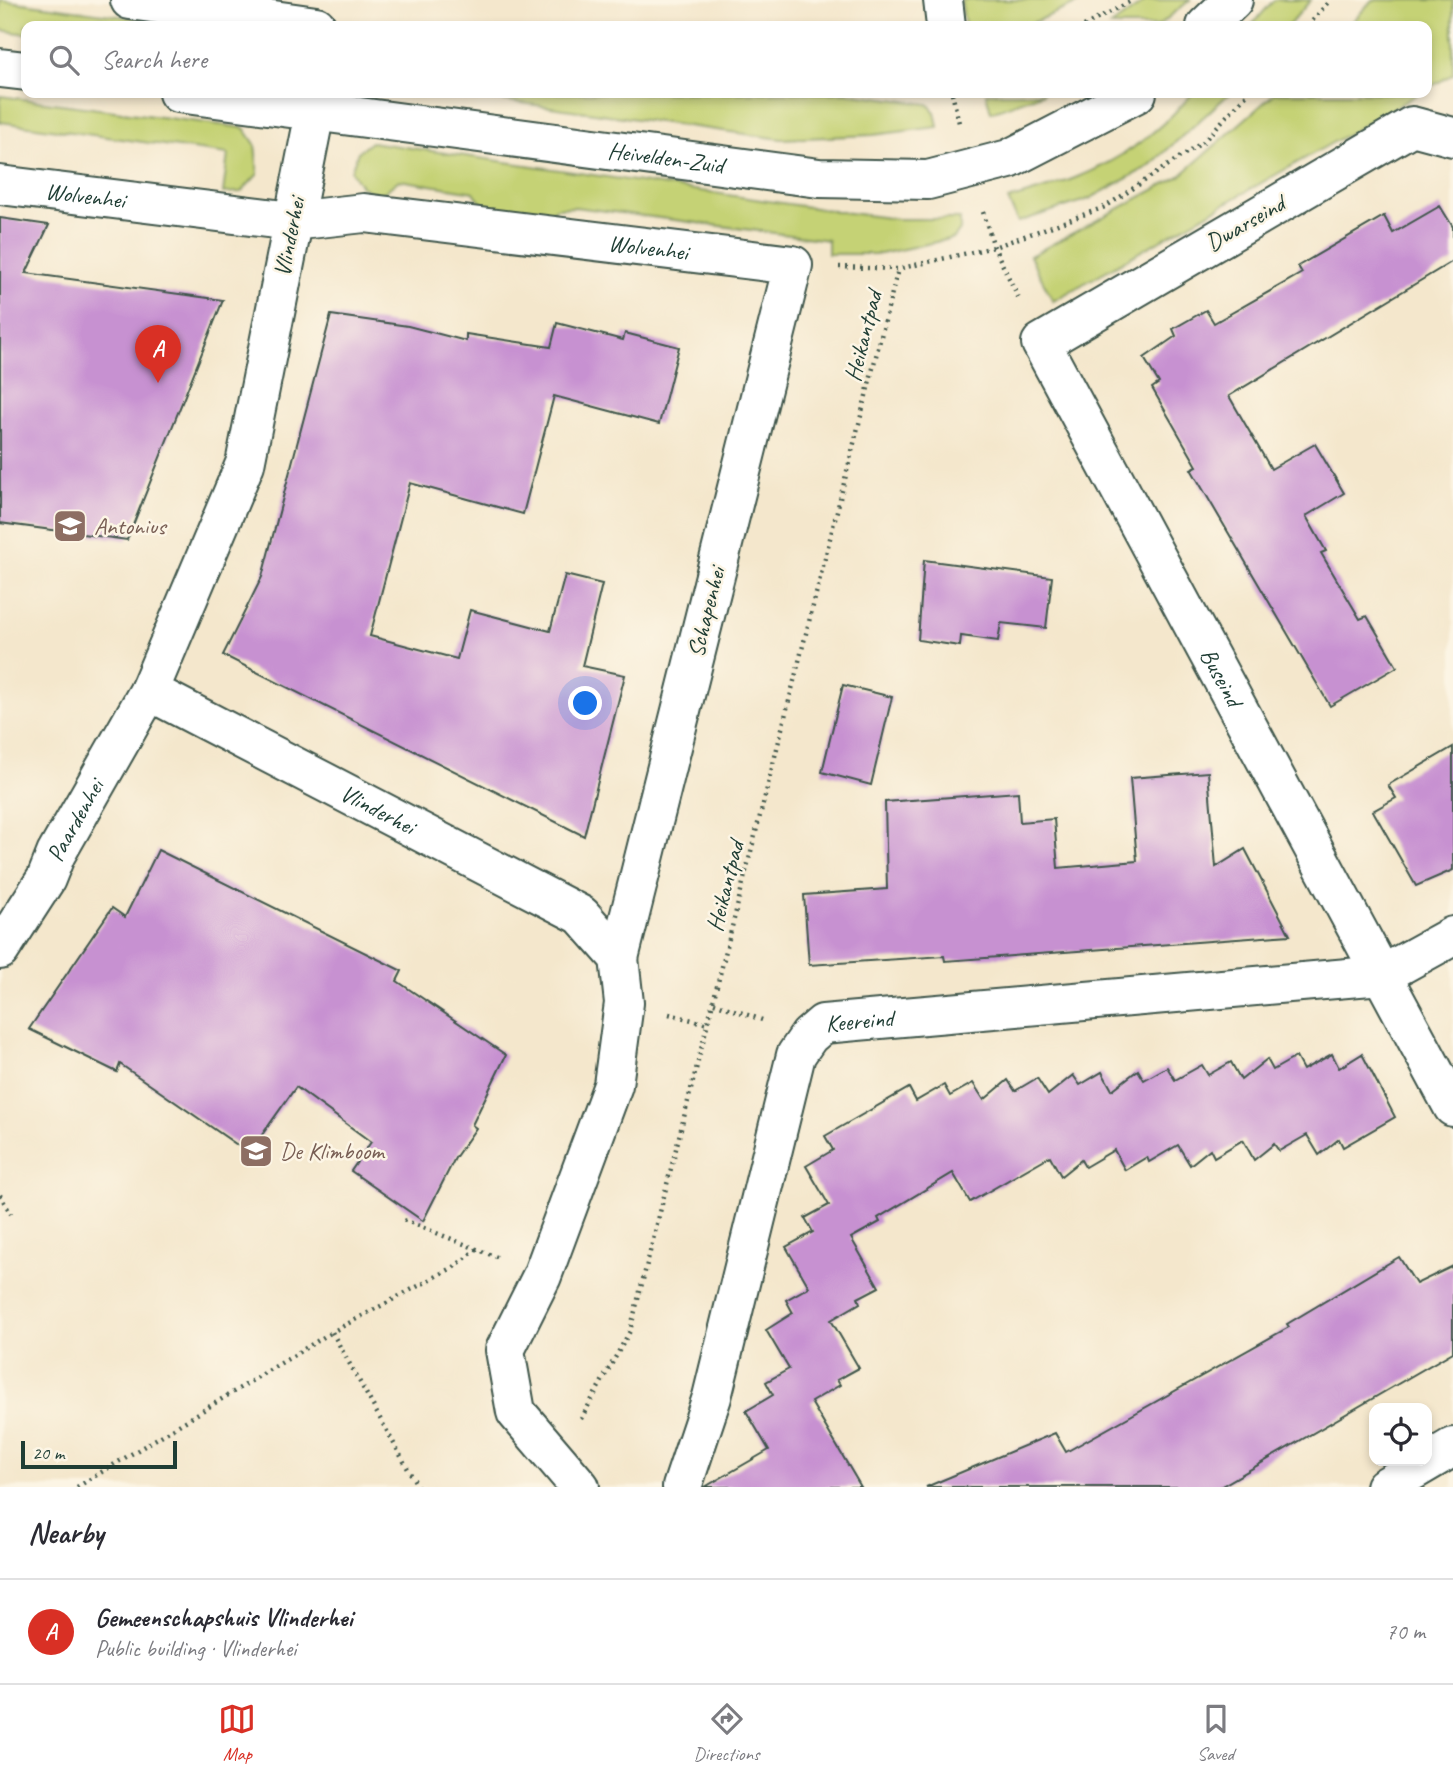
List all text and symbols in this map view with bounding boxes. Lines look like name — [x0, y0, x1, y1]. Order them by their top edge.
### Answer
search box — [21, 21, 1432, 98]
icon: search — [45, 41, 83, 79]
text: Search here — [101, 43, 207, 76]
street label: Heivelden-Zuid — [606, 135, 729, 181]
street label: Wolvenhei — [44, 176, 129, 216]
street label: Dwarseind — [1200, 187, 1293, 258]
street label: Vlinderhei — [267, 192, 312, 279]
street label: Wolvenhei — [607, 228, 692, 267]
street label: Heikantpad — [837, 284, 890, 384]
pin: A — [135, 325, 181, 383]
school or university icon: Antonius — [51, 507, 89, 545]
place label: Antonius — [94, 511, 168, 541]
street label: Schapenhei — [680, 561, 732, 660]
street label: Buseind — [1193, 643, 1251, 715]
your location — [568, 686, 602, 720]
street label: Paardenhei — [40, 772, 112, 866]
street label: Vlinderhei — [335, 778, 422, 843]
street label: Heikantpad — [699, 834, 752, 934]
street label: Keereind — [824, 1003, 898, 1039]
school or university icon: De Klimboom — [237, 1132, 275, 1170]
place label: De Klimboom — [280, 1136, 386, 1166]
map controls — [1369, 1403, 1432, 1466]
button: locate — [1369, 1403, 1432, 1466]
scale bar — [21, 1438, 177, 1470]
text: 20 m — [32, 1441, 64, 1465]
text: Nearby — [28, 1514, 104, 1552]
text: Gemeenschapshuis Vlinderhei — [95, 1601, 353, 1634]
text: A — [45, 1617, 57, 1646]
text: 70 m — [1386, 1617, 1425, 1646]
text: Public building · Vlinderhei — [95, 1634, 296, 1663]
tab: Map — [218, 1700, 256, 1766]
tab: Directions — [693, 1700, 760, 1766]
tab: Saved — [1197, 1700, 1235, 1766]

